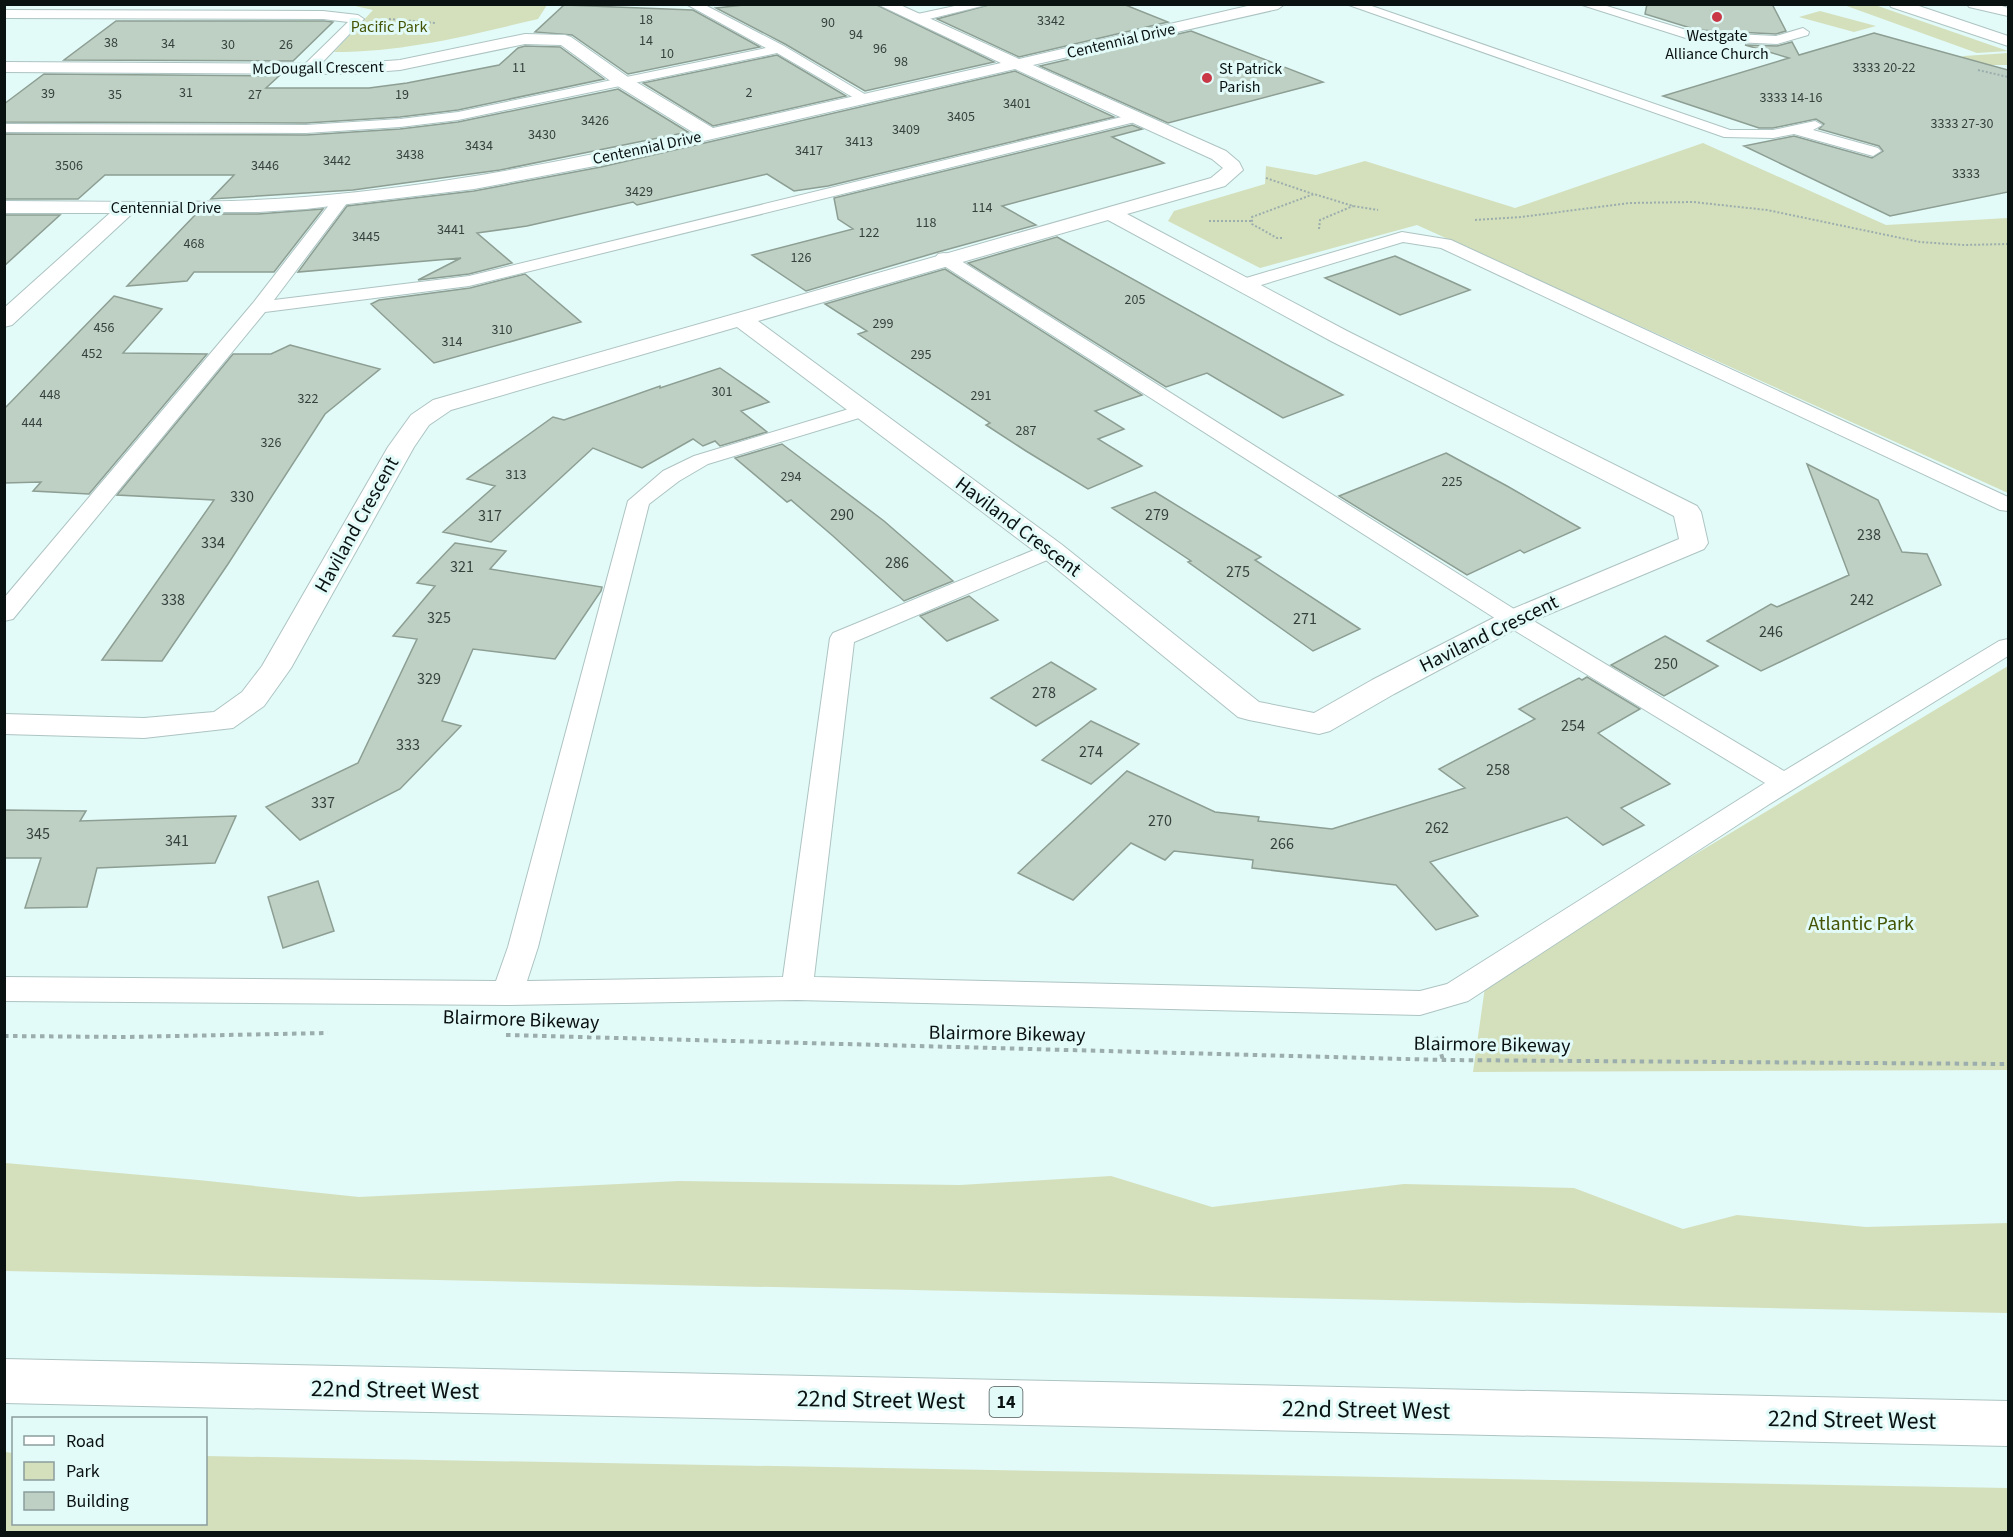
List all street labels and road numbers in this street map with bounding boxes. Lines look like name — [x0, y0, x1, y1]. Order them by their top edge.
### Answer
street label: Centennial Drive — [1065, 18, 1177, 64]
street label: McDougall Crescent — [252, 56, 385, 80]
street label: Centennial Drive — [591, 126, 703, 170]
street label: Centennial Drive — [111, 197, 221, 219]
street label: Haviland Crescent — [308, 452, 406, 598]
street label: Haviland Crescent — [949, 470, 1087, 584]
street label: Haviland Crescent — [1415, 588, 1563, 680]
street label: Blairmore Bikeway — [442, 1003, 600, 1037]
street label: Blairmore Bikeway — [928, 1019, 1086, 1049]
street label: Blairmore Bikeway — [1413, 1030, 1571, 1060]
street label: 22nd Street West — [310, 1371, 480, 1409]
street label: 22nd Street West — [796, 1381, 966, 1419]
road number: 14 — [990, 1387, 1022, 1417]
street label: 22nd Street West — [1281, 1391, 1451, 1429]
street label: 22nd Street West — [1767, 1401, 1937, 1439]

